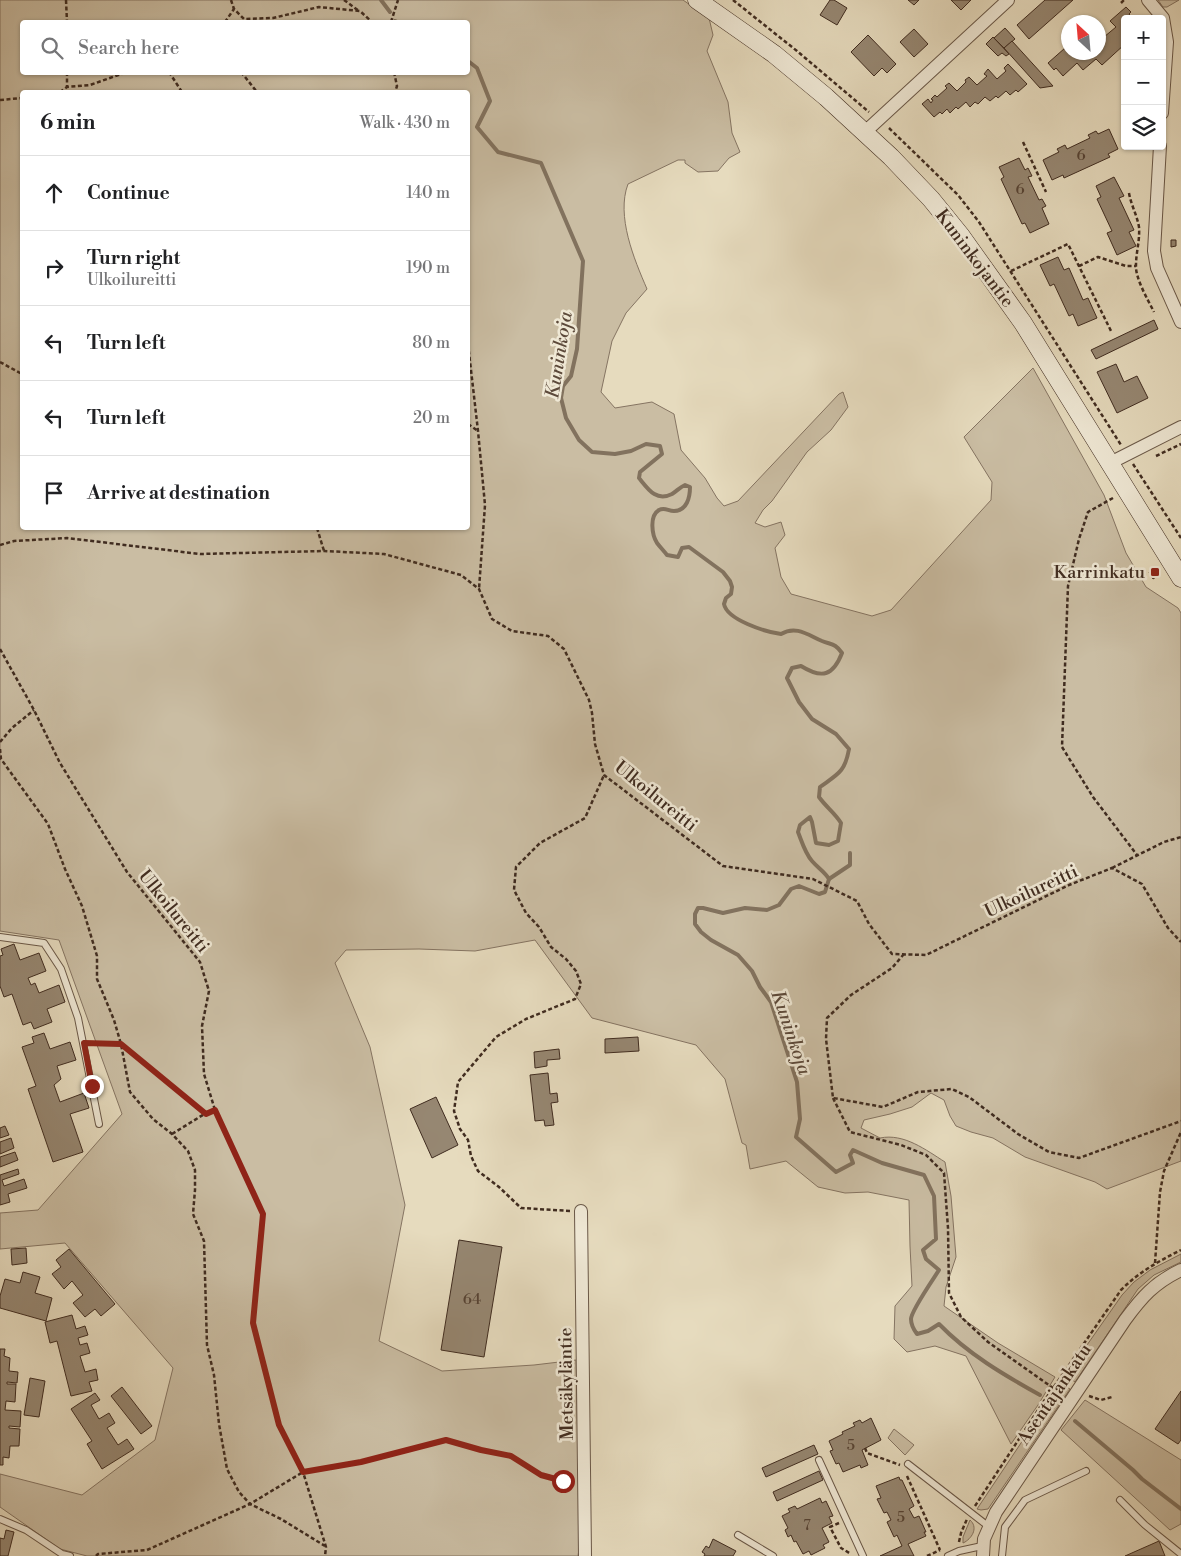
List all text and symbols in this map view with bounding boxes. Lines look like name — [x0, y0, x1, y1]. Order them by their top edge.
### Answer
north arrow — [1061, 15, 1106, 60]
map controls — [1121, 15, 1166, 150]
button: + — [1121, 15, 1166, 60]
search box — [20, 20, 470, 75]
icon: search — [38, 34, 66, 62]
text: Search here — [78, 36, 179, 60]
button: − — [1121, 60, 1166, 105]
button: layers — [1121, 105, 1166, 150]
text: 6 min — [40, 110, 95, 136]
text: Walk · 430 m — [360, 113, 450, 133]
house number: 6 — [1076, 146, 1086, 165]
icon: ahead — [40, 179, 68, 207]
house number: 6 — [1015, 180, 1025, 199]
text: Continue — [87, 181, 170, 205]
text: 140 m — [406, 183, 450, 203]
street label: Kuninkojantie — [930, 204, 1019, 312]
text: Turn right — [87, 246, 180, 270]
icon: right — [40, 254, 68, 282]
text: 190 m — [406, 258, 450, 278]
text: Ulkoilureitti — [87, 270, 176, 290]
water label: Kuninkoja — [540, 309, 578, 401]
icon: left — [40, 329, 68, 357]
text: Turn left — [87, 331, 166, 355]
text: 80 m — [412, 333, 450, 353]
icon: left — [40, 404, 68, 432]
text: Turn left — [87, 406, 166, 430]
text: 20 m — [413, 408, 450, 428]
icon: arrive — [40, 479, 68, 507]
text: Arrive at destination — [87, 481, 270, 505]
place label: Karrinkatu — [1053, 561, 1146, 584]
marker: Karrinkatu — [1149, 566, 1161, 578]
street label: Ulkoilureitti — [609, 756, 702, 837]
street label: Ulkoilureitti — [981, 860, 1082, 923]
street label: Ulkoilureitti — [133, 865, 214, 958]
water label: Kuninkoja — [765, 987, 817, 1078]
route end — [81, 1075, 104, 1098]
house number: 64 — [463, 1290, 481, 1309]
street label: Metsäkyläntie — [554, 1327, 579, 1441]
street label: Asentajankatu — [1012, 1339, 1097, 1450]
house number: 5 — [847, 1436, 855, 1455]
route start — [552, 1470, 575, 1493]
house number: 5 — [897, 1508, 905, 1527]
house number: 7 — [803, 1516, 811, 1535]

